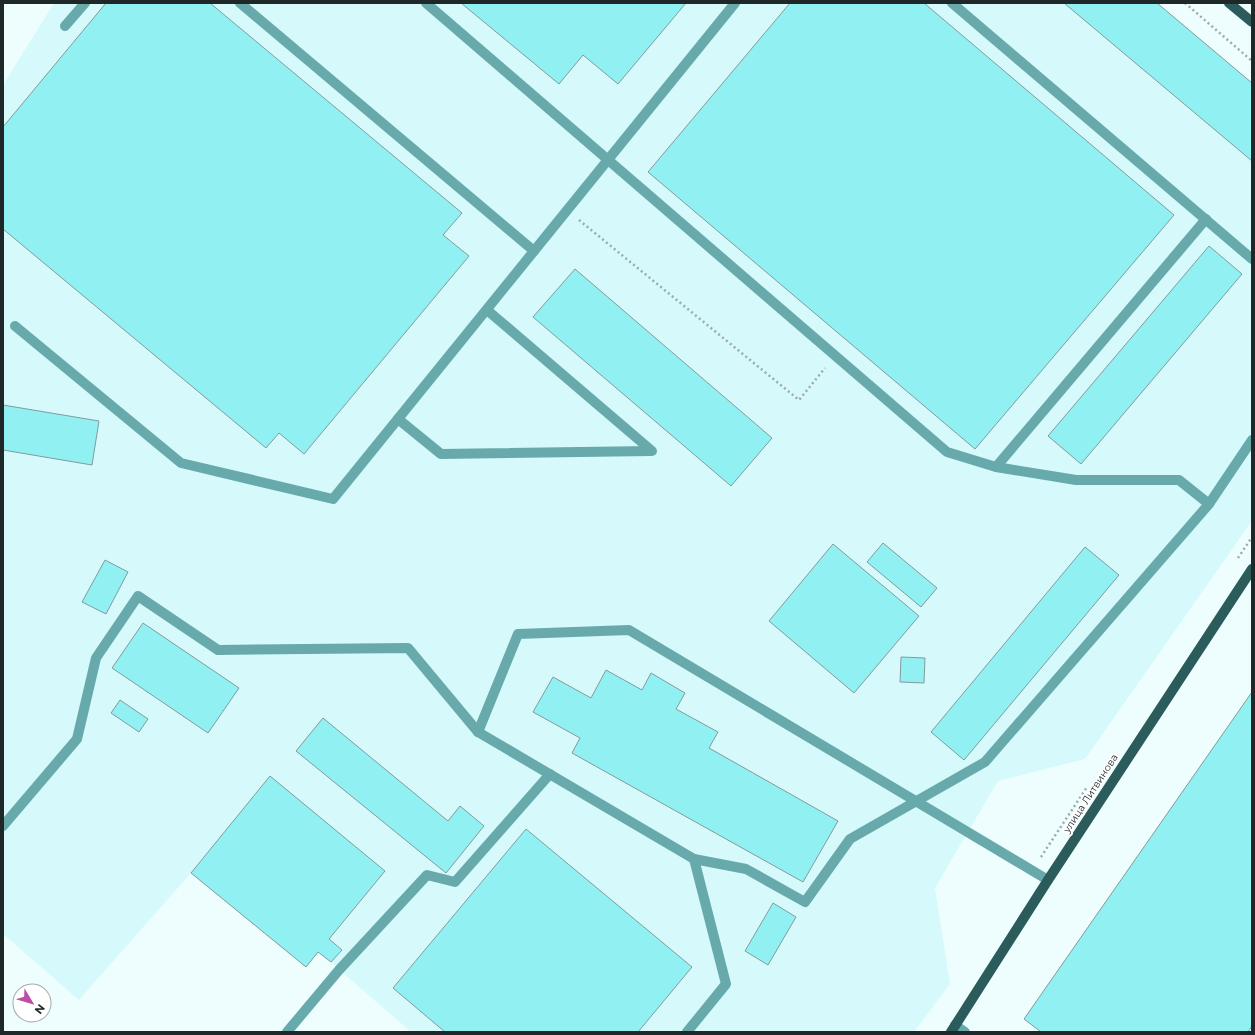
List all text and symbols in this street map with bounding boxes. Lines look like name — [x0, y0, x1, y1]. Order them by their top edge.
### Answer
street label: улица Литвинова — [1060, 751, 1121, 836]
north arrow — [12, 983, 52, 1023]
text: N — [32, 1001, 48, 1017]

